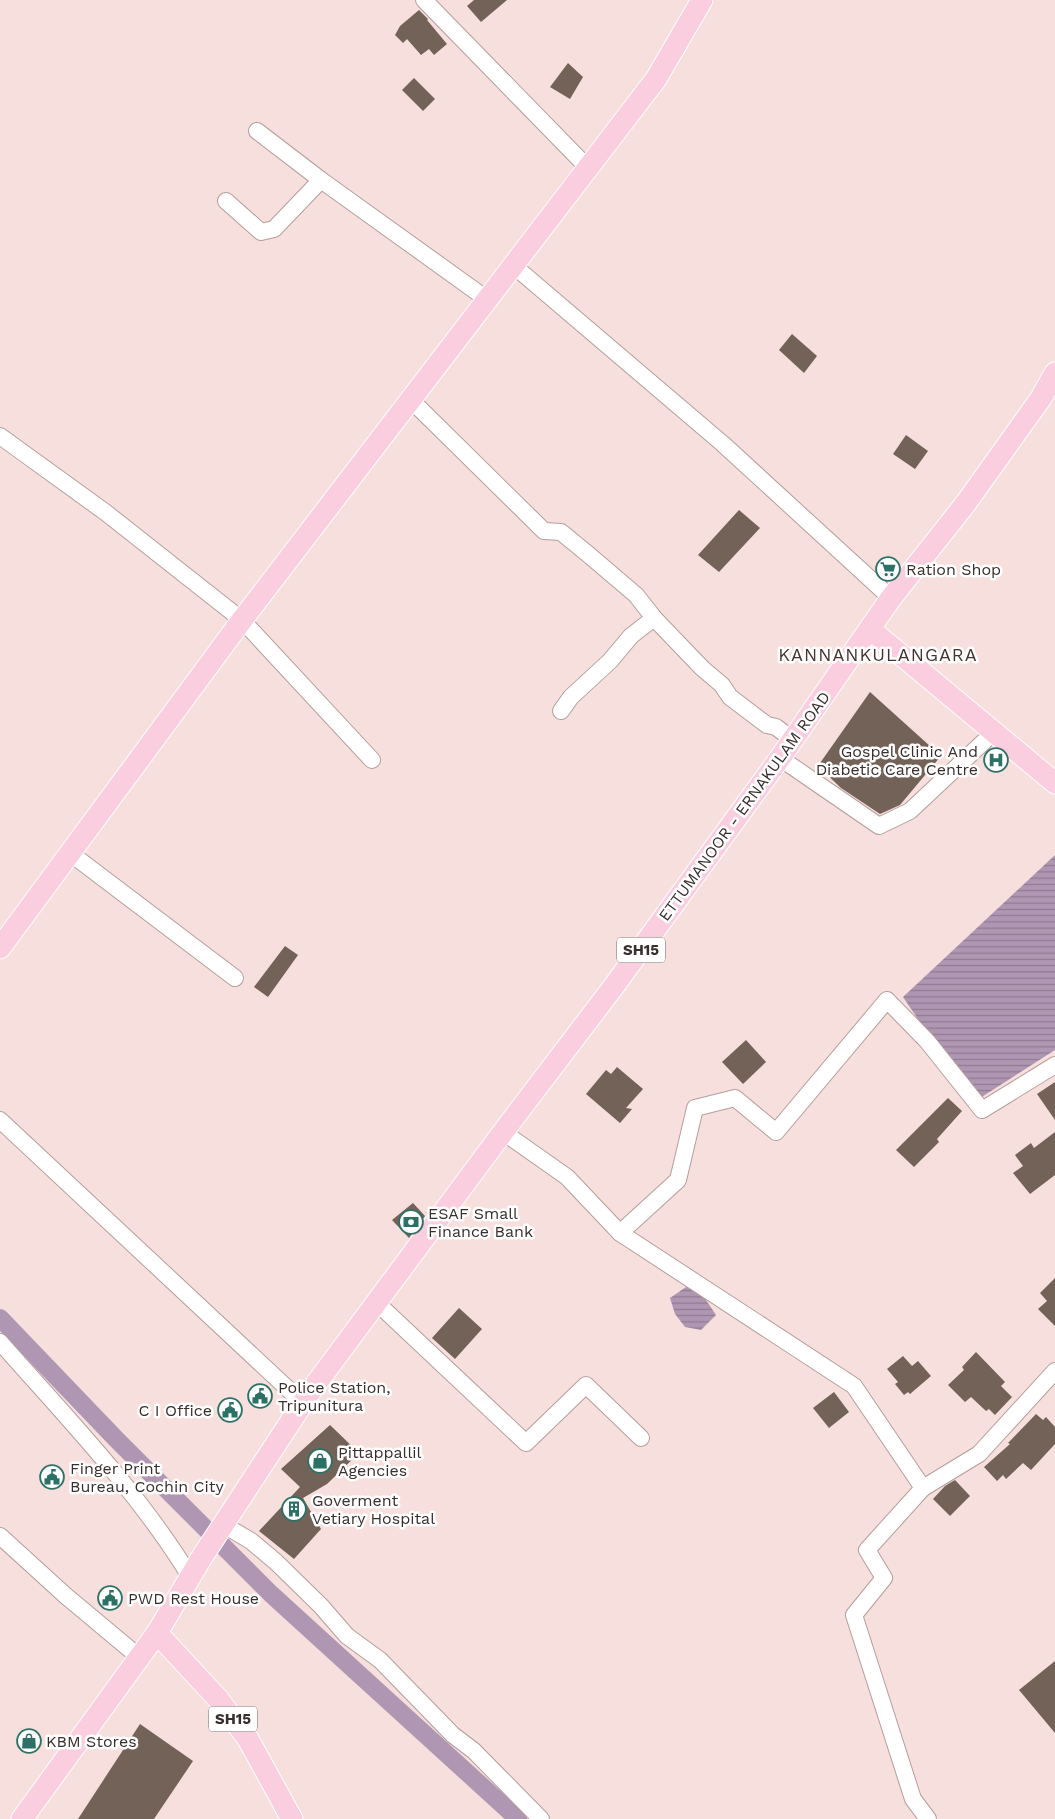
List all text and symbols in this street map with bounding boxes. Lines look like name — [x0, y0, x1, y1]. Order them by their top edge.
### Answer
supermarket icon: Ration Shop — [875, 556, 901, 582]
place label: Ration Shop — [906, 560, 1001, 579]
district label: KANNANKULANGARA — [778, 644, 978, 665]
street label: ETTUMANOOR - ERNAKULAM ROAD — [655, 688, 834, 925]
place label: Gospel Clinic And Diabetic Care Centre — [816, 742, 978, 779]
hospital icon: Gospel Clinic And Diabetic Care Centre — [983, 747, 1009, 773]
road number: SH15 — [617, 938, 665, 962]
place label: ESAF Small Finance Bank — [428, 1204, 533, 1241]
bank icon: ESAF Small Finance Bank — [398, 1209, 424, 1235]
place label: Police Station, Tripunitura — [278, 1378, 390, 1415]
public building icon: Police Station, Tripunitura — [247, 1383, 273, 1409]
public building icon: C I Office — [217, 1397, 243, 1423]
place label: C I Office — [138, 1401, 212, 1420]
place label: Pittappallil Agencies — [338, 1443, 422, 1480]
shop icon: Pittappallil Agencies — [307, 1448, 333, 1474]
place label: Finger Print Bureau, Cochin City — [70, 1459, 224, 1496]
public building icon: Finger Print Bureau, Cochin City — [39, 1464, 65, 1490]
place label: Goverment Vetiary Hospital — [312, 1491, 435, 1528]
building icon: Goverment Vetiary Hospital — [281, 1496, 307, 1522]
public building icon: PWD Rest House — [97, 1585, 123, 1611]
place label: PWD Rest House — [128, 1589, 259, 1608]
road number: SH15 — [209, 1706, 257, 1732]
shop icon: KBM Stores — [16, 1728, 42, 1754]
place label: KBM Stores — [46, 1732, 137, 1751]

